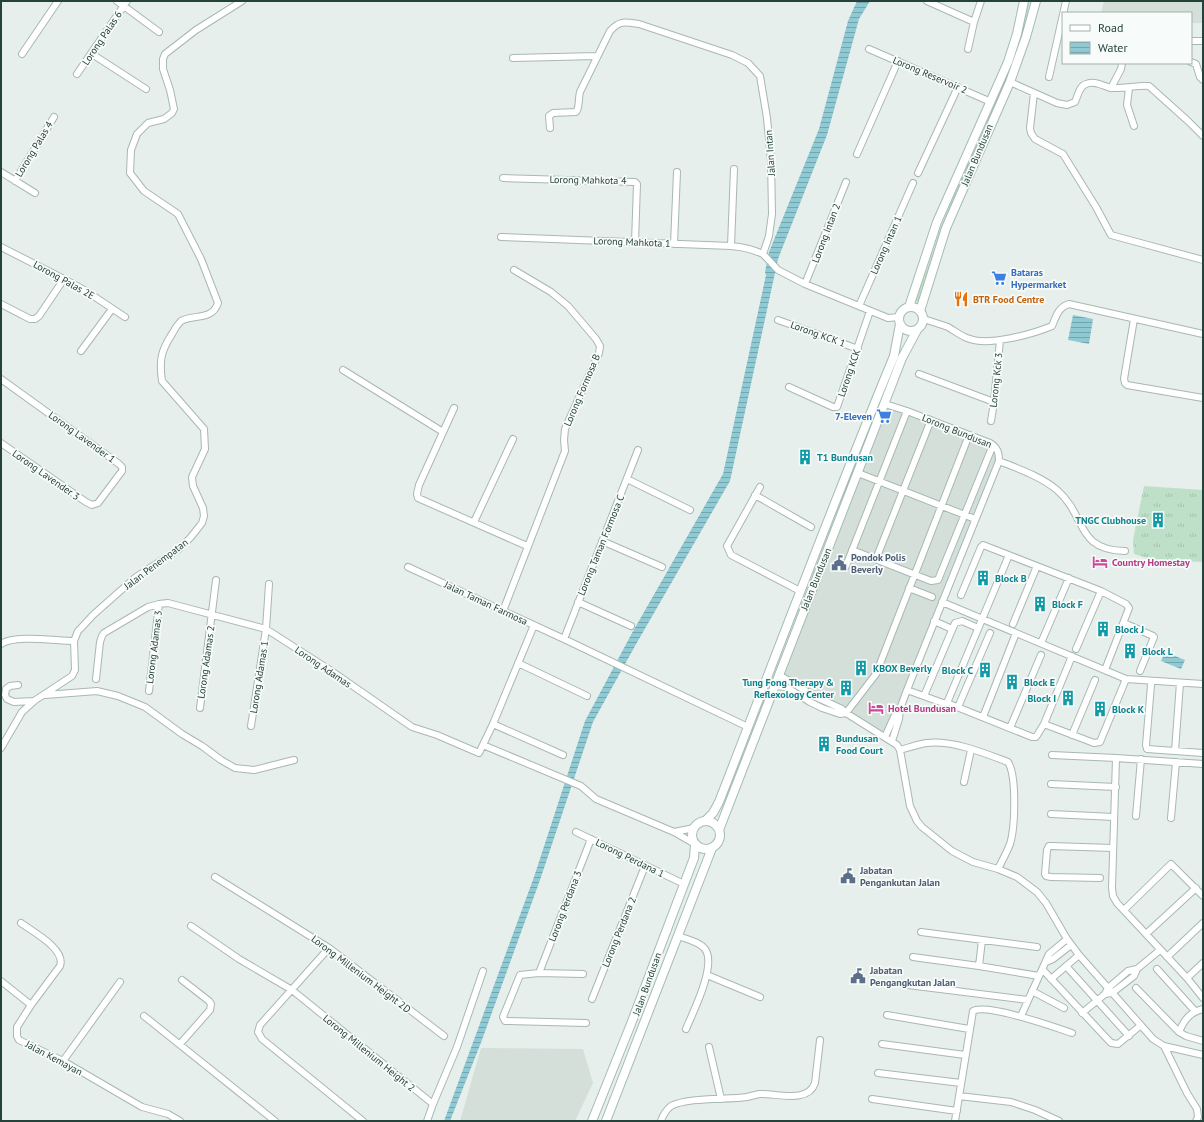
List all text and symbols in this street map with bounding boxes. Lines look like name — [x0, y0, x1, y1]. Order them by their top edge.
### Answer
street label: Lorong Palas 6 — [79, 8, 125, 68]
legend — [1062, 12, 1192, 64]
text: Road — [1098, 20, 1123, 35]
text: Water — [1098, 40, 1128, 55]
street label: Lorong Reservoir 2 — [891, 53, 969, 97]
street label: Lorong Palas 4 — [12, 118, 56, 179]
street label: Jalan Bundusan — [958, 122, 996, 189]
street label: Jalan Intan — [762, 130, 778, 177]
street label: Lorong Mahkota 4 — [549, 173, 627, 187]
street label: Lorong Intan 2 — [809, 201, 843, 265]
street label: Lorong Intan 1 — [867, 214, 905, 276]
street label: Lorong Mahkota 1 — [593, 234, 671, 250]
street label: Lorong Palas 2E — [31, 258, 97, 302]
place label: Bataras Hypermarket — [1011, 266, 1067, 291]
supermarket icon: Bataras Hypermarket — [990, 269, 1008, 287]
restaurant icon: BTR Food Centre — [952, 290, 970, 308]
place label: BTR Food Centre — [973, 293, 1044, 306]
street label: Lorong KCK 1 — [789, 318, 847, 350]
street label: Lorong KCK — [835, 347, 863, 399]
street label: Lorong Formosa B — [561, 352, 603, 428]
street label: Lorong Kck 3 — [987, 352, 1005, 408]
supermarket icon: 7-Eleven — [875, 407, 893, 425]
street label: Lorong Lavender 1 — [46, 408, 118, 466]
place label: 7-Eleven — [835, 410, 872, 423]
street label: Lorong Bundusan — [920, 411, 994, 451]
street label: Lorong Lavender 3 — [10, 447, 82, 503]
building icon: T1 Bundusan — [796, 448, 814, 466]
place label: T1 Bundusan — [817, 451, 873, 464]
street label: Lorong Taman Formosa C — [575, 492, 627, 597]
building icon: TNGC Clubhouse — [1149, 511, 1167, 529]
place label: TNGC Clubhouse — [1075, 514, 1146, 527]
street label: Jalan Penempatan — [121, 536, 191, 593]
street label: Jalan Bundusan — [797, 546, 834, 613]
place label: Pondok Polis Beverly — [851, 551, 906, 576]
hotel icon: Country Homestay — [1091, 553, 1109, 571]
public building icon: Pondok Polis Beverly — [830, 554, 848, 572]
place label: Country Homestay — [1112, 556, 1190, 569]
building icon: Block B — [974, 569, 992, 587]
place label: Block B — [995, 572, 1027, 585]
street label: Jalan Taman Farmosa — [441, 578, 530, 628]
building icon: Block F — [1031, 595, 1049, 613]
place label: Block F — [1052, 598, 1083, 611]
street label: Lorong Adamas 3 — [143, 610, 165, 684]
building icon: Block J — [1094, 620, 1112, 638]
place label: Block J — [1115, 623, 1144, 636]
street label: Lorong Adamas 2 — [194, 625, 218, 699]
street label: Lorong Adamas 1 — [247, 640, 271, 714]
building icon: Block L — [1121, 642, 1139, 660]
street label: Lorong Adamas — [292, 643, 354, 691]
place label: Block L — [1142, 645, 1174, 658]
building icon: KBOX Beverly — [852, 659, 870, 677]
building icon: Block C — [976, 661, 994, 679]
place label: KBOX Beverly — [873, 662, 932, 675]
place label: Block C — [942, 664, 973, 677]
building icon: Block E — [1003, 673, 1021, 691]
place label: Tung Fong Therapy & Reflexology Center — [742, 676, 834, 701]
place label: Block E — [1024, 676, 1055, 689]
building icon: Tung Fong Therapy & Reflexology Center — [837, 679, 855, 697]
building icon: Block I — [1059, 689, 1077, 707]
place label: Block I — [1027, 692, 1056, 705]
hotel icon: Hotel Bundusan — [867, 699, 885, 717]
building icon: Block K — [1091, 700, 1109, 718]
place label: Hotel Bundusan — [888, 702, 956, 715]
place label: Block K — [1112, 703, 1145, 716]
place label: Bundusan Food Court — [836, 732, 883, 757]
building icon: Bundusan Food Court — [815, 735, 833, 753]
street label: Lorong Perdana 1 — [594, 836, 666, 880]
place label: Jabatan Pengankutan Jalan — [859, 864, 940, 889]
public building icon: Jabatan Pengankutan Jalan — [839, 867, 857, 885]
street label: Lorong Perdana 3 — [546, 869, 584, 943]
street label: Lorong Perdana 2 — [599, 895, 639, 969]
street label: Lorong Millenium Height 2D — [309, 932, 413, 1016]
street label: Jalan Bundusan — [629, 951, 664, 1018]
place label: Jabatan Pengangkutan Jalan — [869, 964, 955, 989]
public building icon: Jabatan Pengangkutan Jalan — [849, 967, 867, 985]
street label: Lorong Millenium Height 2 — [320, 1012, 418, 1094]
street label: Jalan Kemayan — [22, 1037, 85, 1078]

